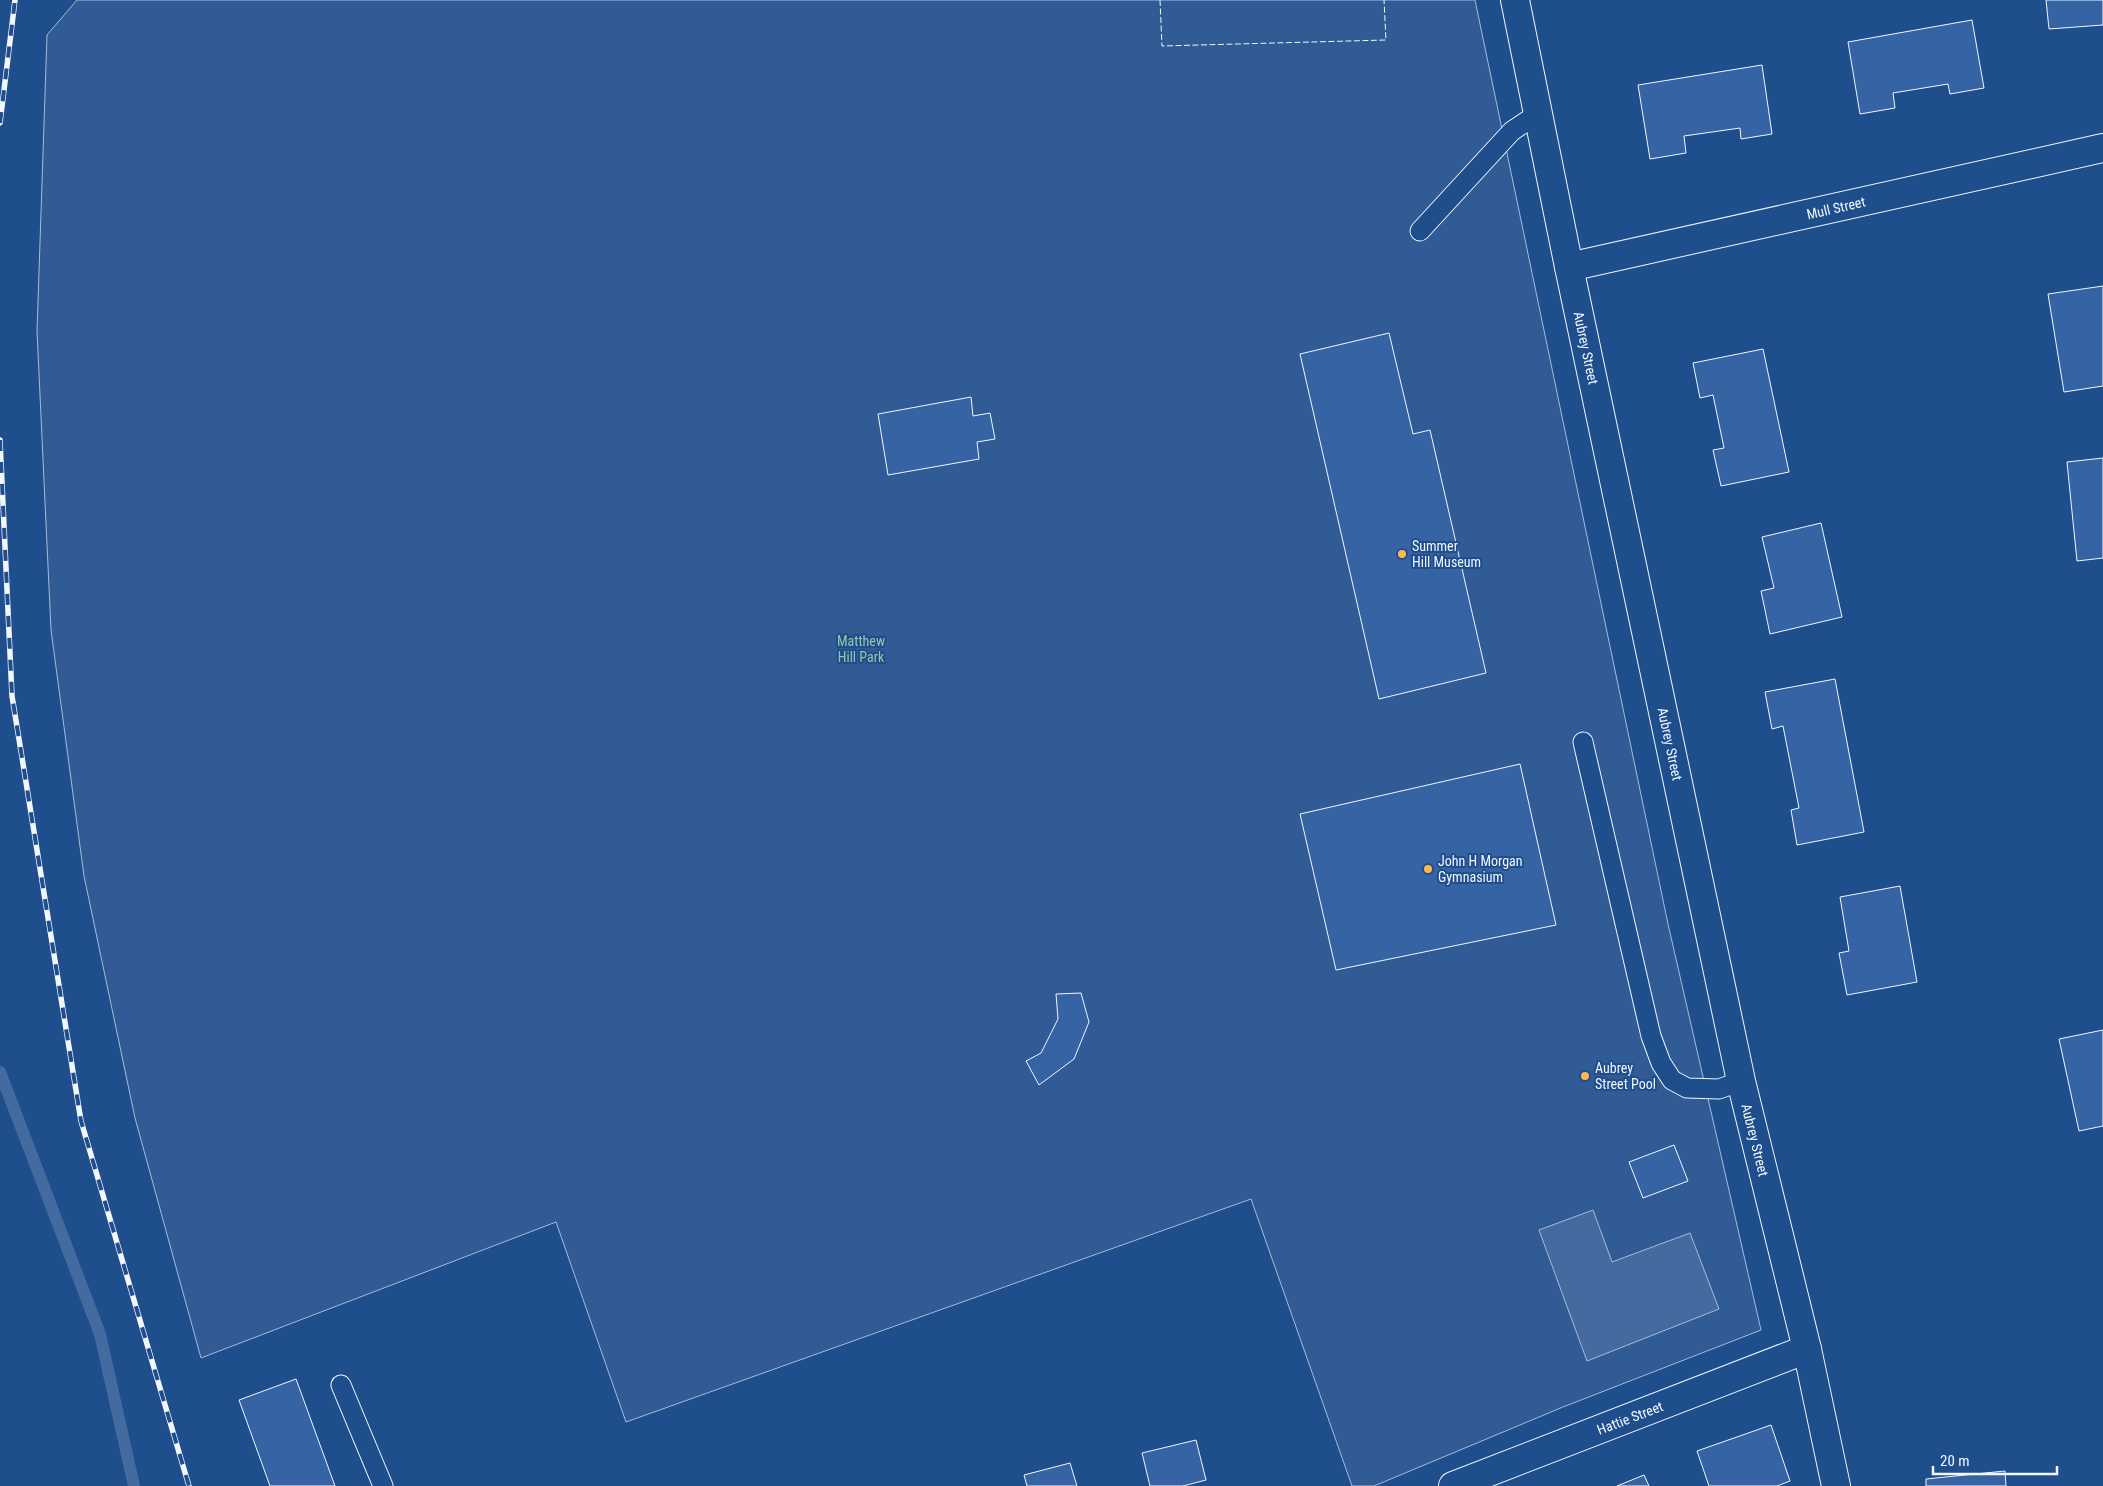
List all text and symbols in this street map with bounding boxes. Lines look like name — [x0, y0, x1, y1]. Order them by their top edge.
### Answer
street label: Mull Street — [1805, 193, 1867, 223]
street label: Aubrey Street — [1570, 310, 1602, 386]
place label: Summer Hill Museum — [1412, 538, 1481, 570]
marker: Summer Hill Museum — [1396, 548, 1408, 560]
park label: Matthew Hill Park — [837, 633, 885, 665]
street label: Aubrey Street — [1654, 706, 1686, 782]
place label: John H Morgan Gymnasium — [1438, 853, 1523, 885]
marker: John H Morgan Gymnasium — [1422, 863, 1434, 875]
place label: Aubrey Street Pool — [1595, 1060, 1656, 1092]
marker: Aubrey Street Pool — [1579, 1070, 1591, 1082]
street label: Aubrey Street — [1738, 1102, 1772, 1178]
street label: Hattie Street — [1595, 1398, 1665, 1438]
scale bar — [1933, 1444, 2057, 1476]
text: 20 m — [1940, 1452, 1970, 1470]

